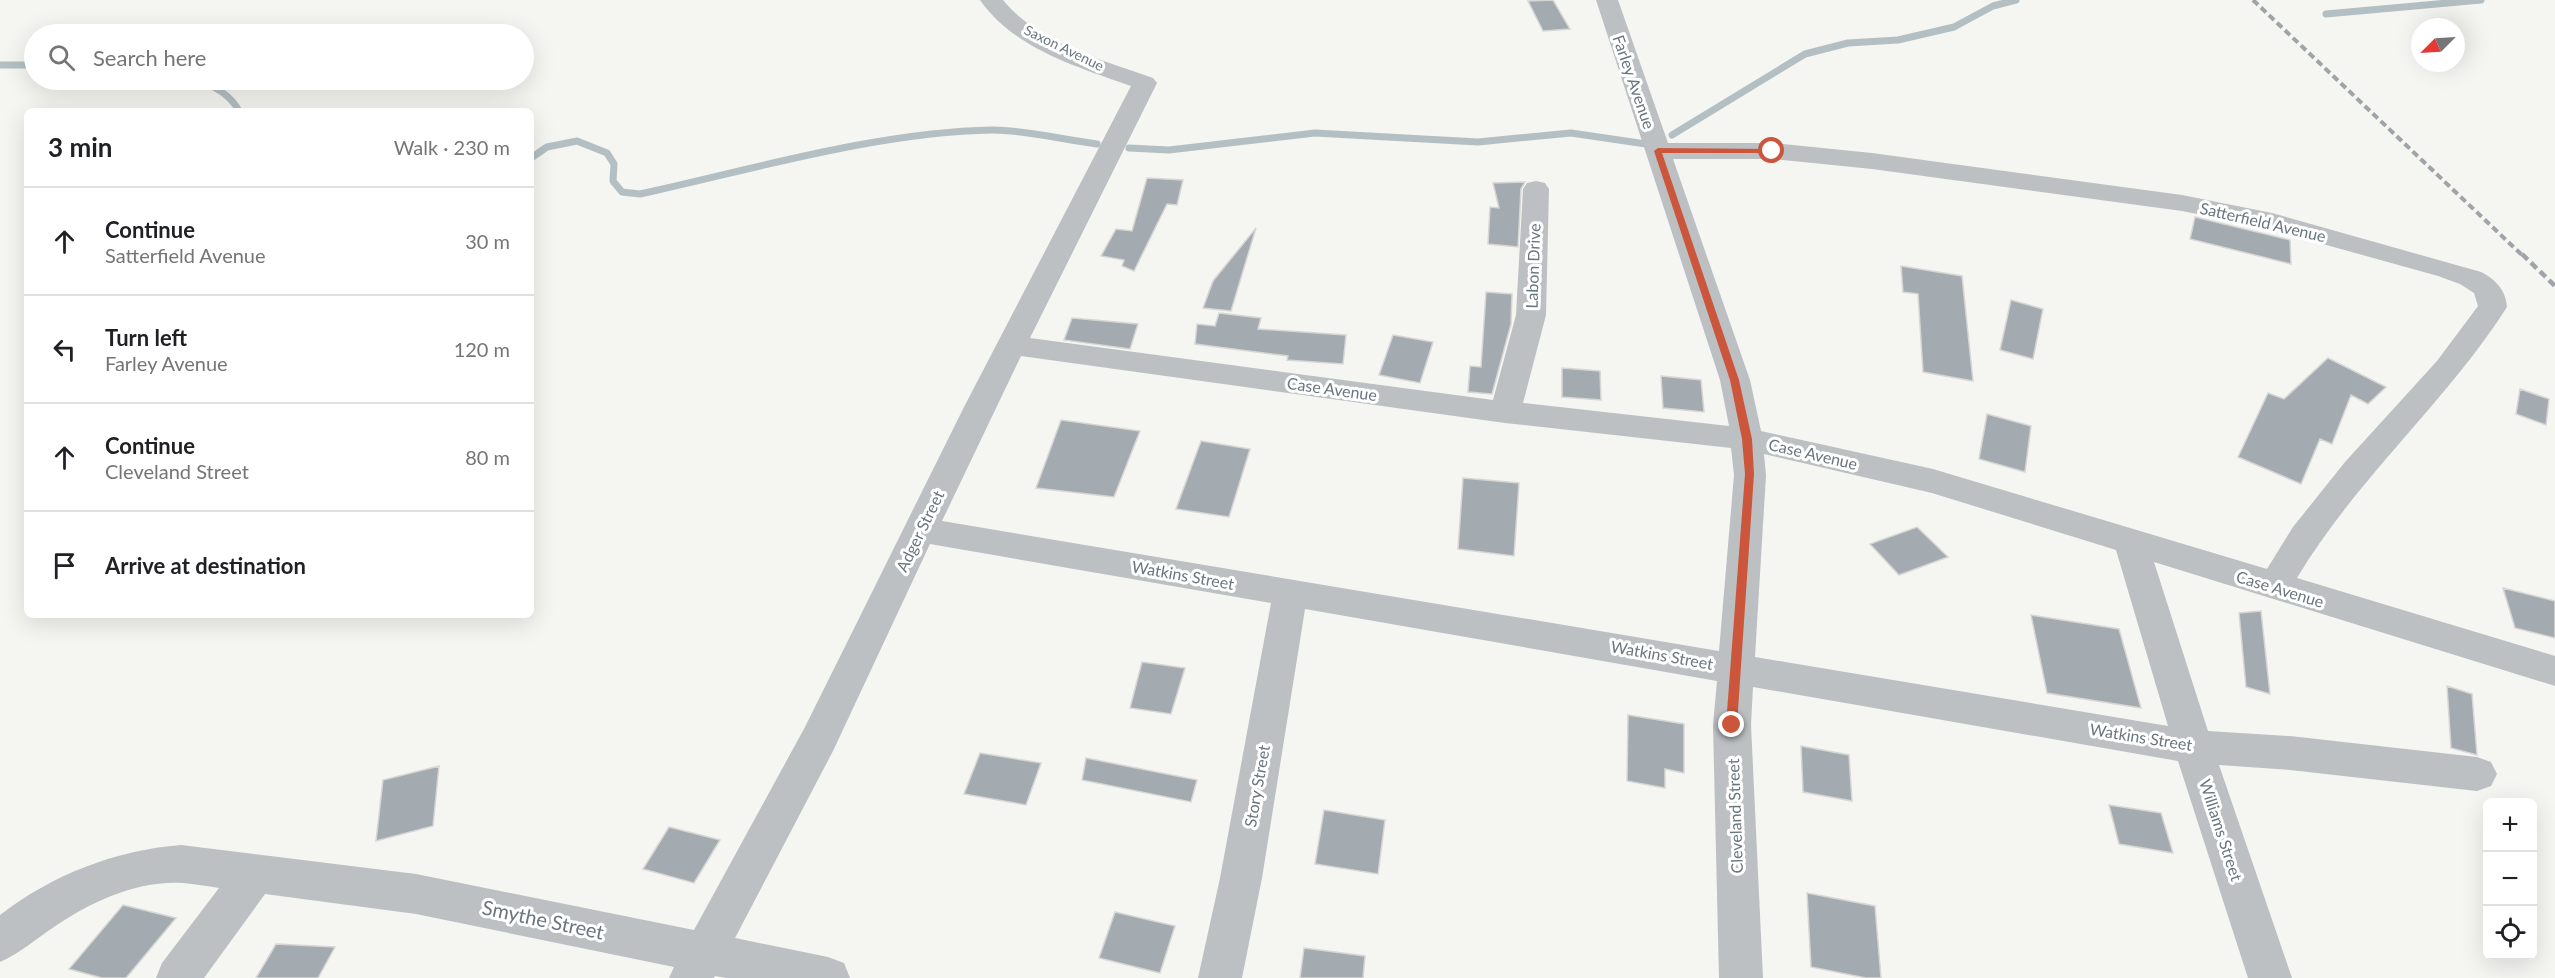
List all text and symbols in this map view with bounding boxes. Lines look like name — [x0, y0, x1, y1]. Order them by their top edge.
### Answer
north arrow — [2411, 18, 2465, 72]
street label: Saxon Avenue — [1022, 21, 1107, 74]
search box — [24, 24, 534, 90]
street label: Farley Avenue — [1610, 32, 1659, 131]
icon: search — [45, 41, 78, 74]
text: Search here — [93, 44, 206, 71]
text: 3 min — [48, 131, 112, 163]
text: Walk · 230 m — [394, 135, 510, 159]
route start — [1758, 137, 1784, 163]
street label: Satterfield Avenue — [2198, 198, 2328, 245]
text: Continue — [105, 216, 195, 243]
street label: Labon Drive — [1522, 223, 1543, 309]
icon: ahead — [48, 225, 81, 258]
text: 30 m — [465, 229, 510, 253]
text: Satterfield Avenue — [105, 243, 266, 267]
text: Turn left — [105, 324, 187, 351]
icon: left — [48, 333, 81, 366]
text: 120 m — [454, 337, 510, 361]
text: Farley Avenue — [105, 351, 228, 375]
street label: Case Avenue — [1286, 373, 1378, 404]
text: Continue — [105, 432, 195, 459]
street label: Case Avenue — [1767, 434, 1859, 473]
icon: ahead — [48, 441, 81, 474]
text: 80 m — [465, 445, 510, 469]
text: Cleveland Street — [105, 459, 249, 483]
street label: Adger Street — [892, 487, 947, 574]
icon: arrive — [48, 549, 81, 582]
text: Arrive at destination — [105, 552, 306, 579]
street label: Watkins Street — [1131, 556, 1236, 593]
street label: Case Avenue — [2234, 566, 2326, 611]
street label: Watkins Street — [1610, 636, 1715, 673]
route end — [1718, 711, 1744, 737]
street label: Watkins Street — [2089, 719, 2194, 754]
street label: Story Street — [1240, 743, 1273, 828]
street label: Cleveland Street — [1723, 758, 1746, 874]
street label: Williams Street — [2196, 776, 2247, 883]
map controls — [2483, 798, 2537, 960]
button: + — [2483, 798, 2537, 852]
button: − — [2483, 852, 2537, 906]
street label: Smythe Street — [480, 894, 606, 944]
button: locate — [2483, 906, 2537, 960]

